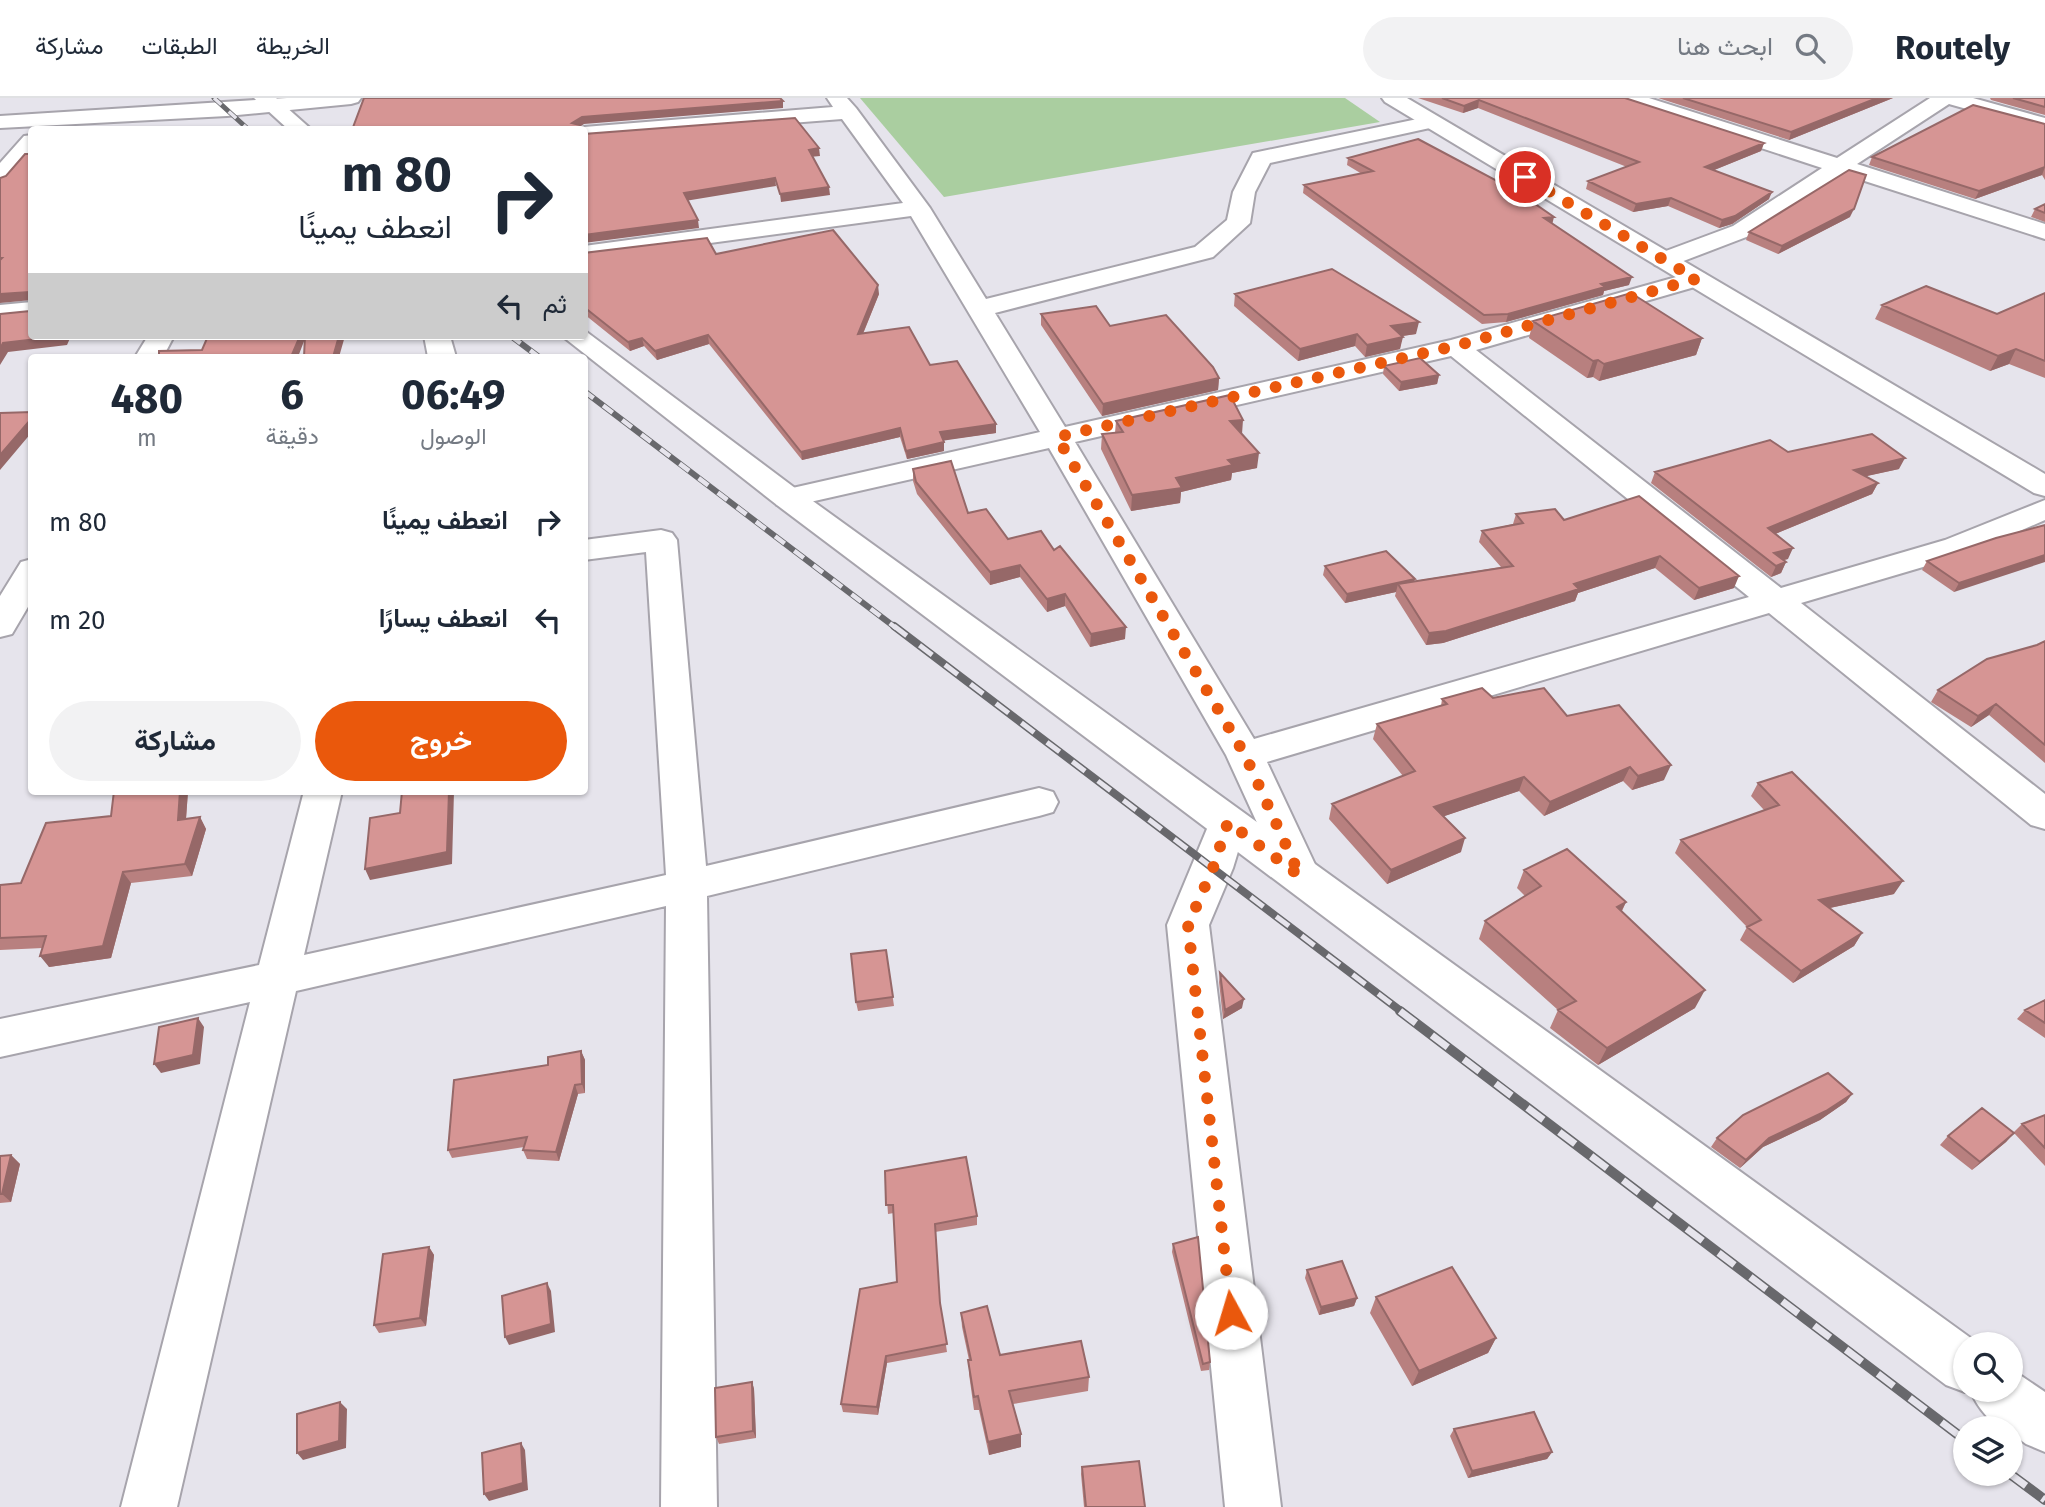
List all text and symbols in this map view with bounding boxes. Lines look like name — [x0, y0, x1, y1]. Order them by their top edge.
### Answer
search box — [1363, 17, 1853, 80]
text: Routely — [1895, 28, 2010, 68]
icon: search — [1791, 29, 1829, 67]
text: ابحث هنا — [1677, 31, 1773, 62]
text: مشاركة — [35, 32, 103, 60]
text: الطبقات — [141, 32, 218, 60]
text: الخريطة — [256, 32, 330, 60]
text: 80 m — [342, 145, 452, 204]
pin — [1495, 147, 1555, 207]
icon: right — [476, 154, 567, 245]
icon: arrive — [1506, 158, 1544, 196]
text: انعطف يمينًا — [298, 208, 452, 246]
icon: left — [491, 287, 529, 325]
text: ثم — [543, 289, 567, 320]
text: 6 — [280, 370, 304, 420]
text: 06:49 — [401, 370, 506, 420]
text: 480 — [110, 374, 183, 424]
text: دقيقة — [265, 422, 319, 450]
text: الوصول — [420, 422, 487, 450]
text: m — [137, 424, 157, 452]
icon: right — [529, 503, 567, 541]
text: انعطف يمينًا — [382, 505, 508, 536]
text: 80 m — [49, 507, 107, 538]
icon: left — [529, 601, 567, 639]
text: انعطف يسارًا — [379, 603, 508, 634]
text: 20 m — [49, 605, 106, 636]
button: مشاركة — [49, 701, 301, 781]
button: خروج — [315, 701, 567, 781]
position arrow — [1194, 1276, 1268, 1350]
map controls — [1953, 1332, 2023, 1486]
button: search — [1953, 1332, 2023, 1402]
button: layers — [1953, 1416, 2023, 1486]

